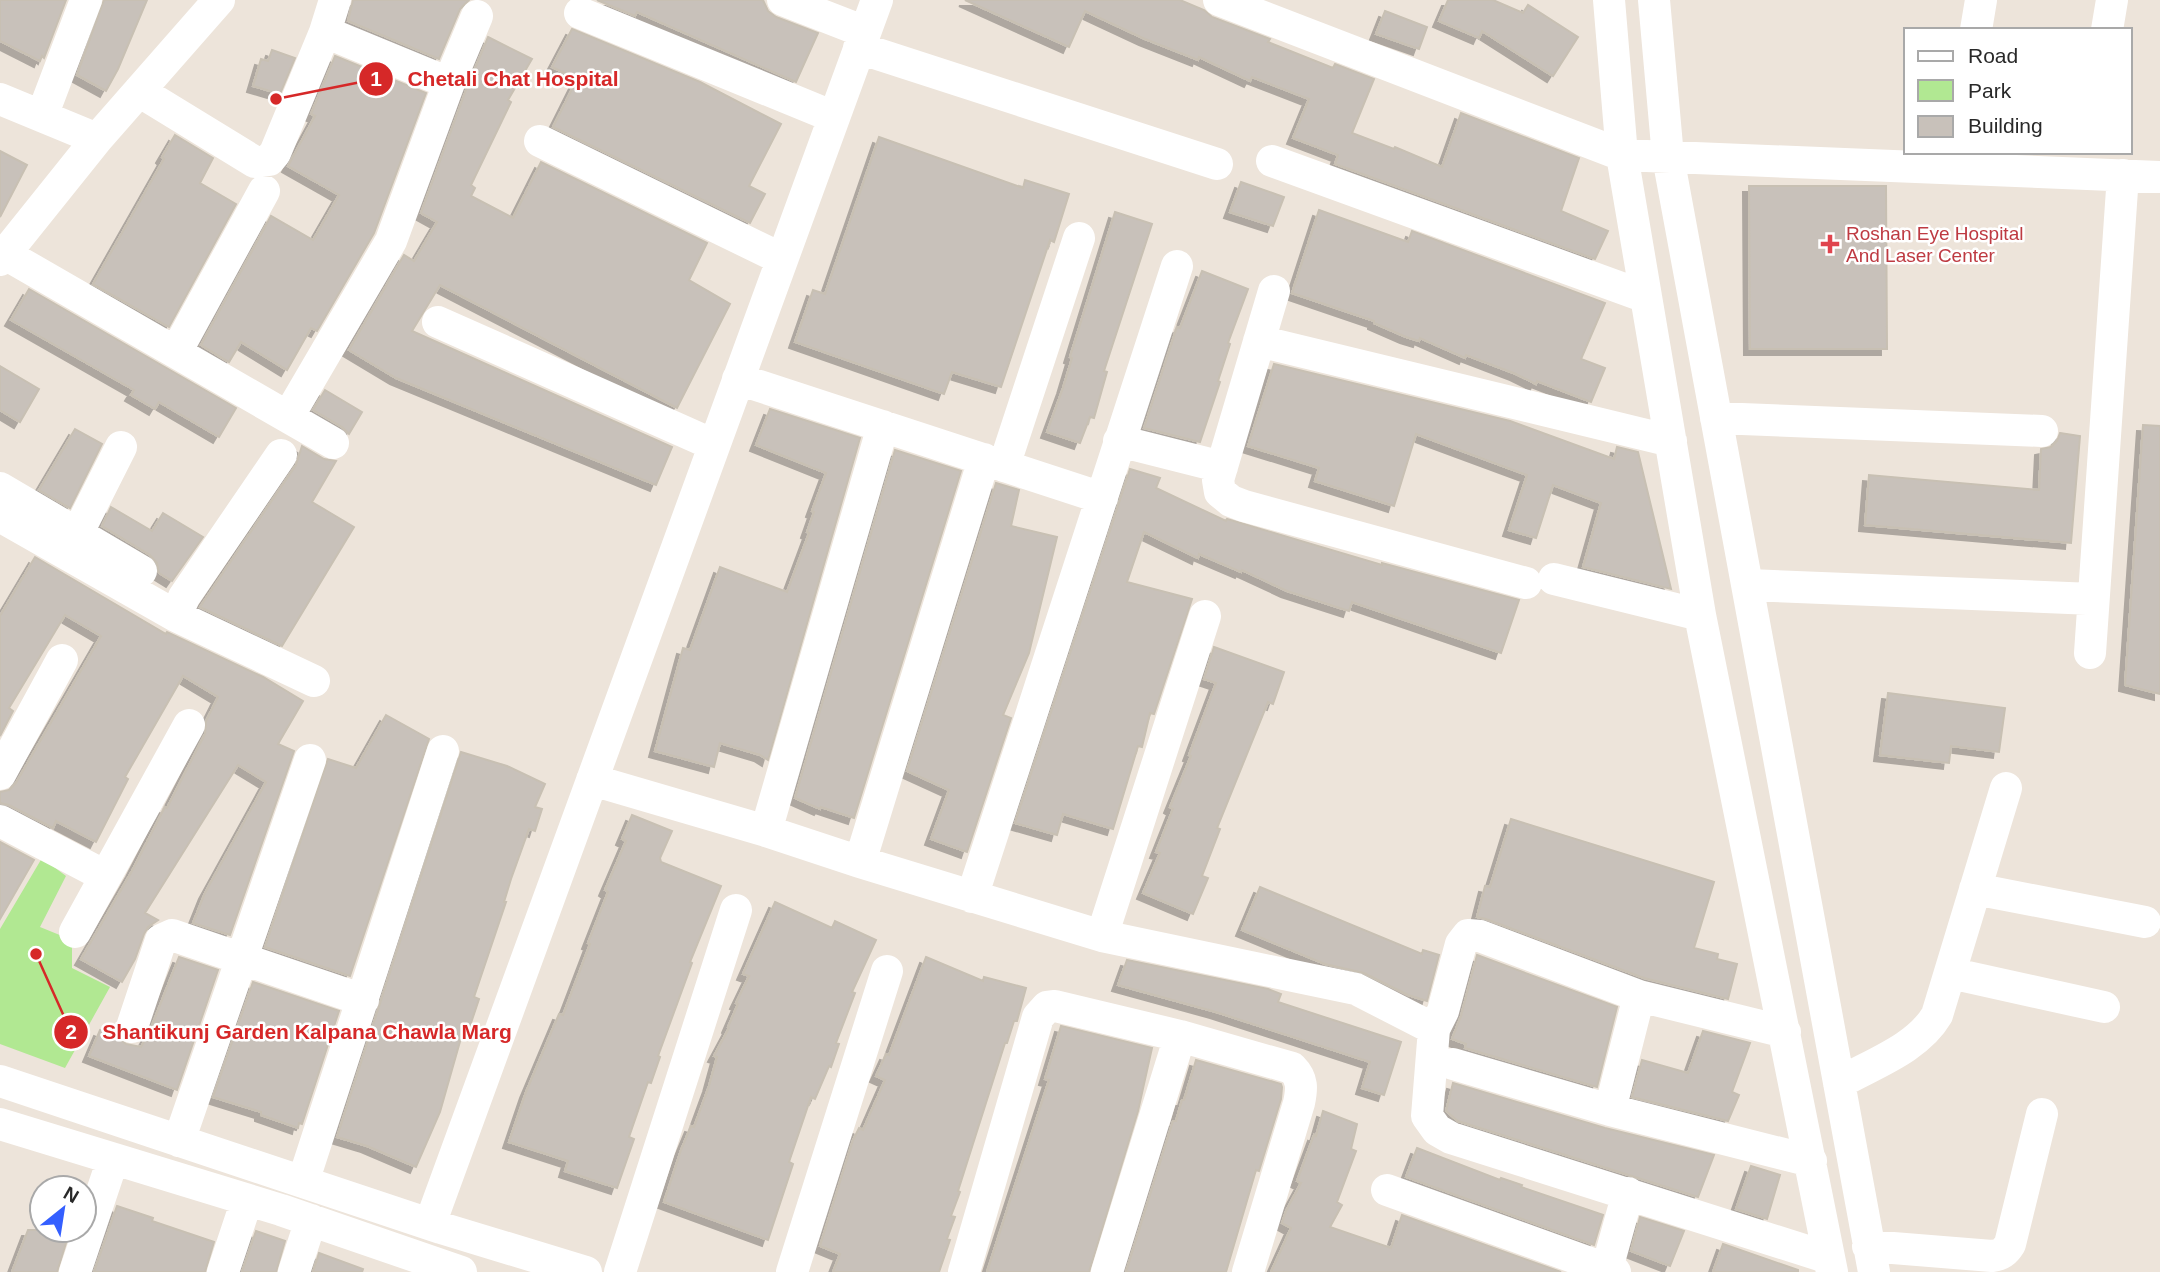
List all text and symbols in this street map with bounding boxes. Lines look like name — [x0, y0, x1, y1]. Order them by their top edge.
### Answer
legend — [1904, 28, 2132, 154]
text: Road — [1968, 44, 2018, 67]
callout: Chetali Chat Hospital — [358, 58, 633, 100]
text: 1 — [370, 67, 382, 90]
text: Chetali Chat Hospital — [407, 67, 619, 90]
text: Park — [1968, 79, 2012, 102]
text: Building — [1968, 114, 2043, 137]
place label: Roshan Eye Hospital And Laser Center — [1846, 223, 2023, 266]
marker: Roshan Eye Hospital And Laser Center — [1820, 234, 1840, 254]
callout: Shantikunj Garden Kalpana Chawla Marg — [54, 1011, 526, 1053]
text: 2 — [65, 1020, 77, 1043]
text: Shantikunj Garden Kalpana Chawla Marg — [102, 1020, 512, 1043]
north arrow — [28, 1174, 98, 1244]
text: N — [60, 1182, 82, 1207]

